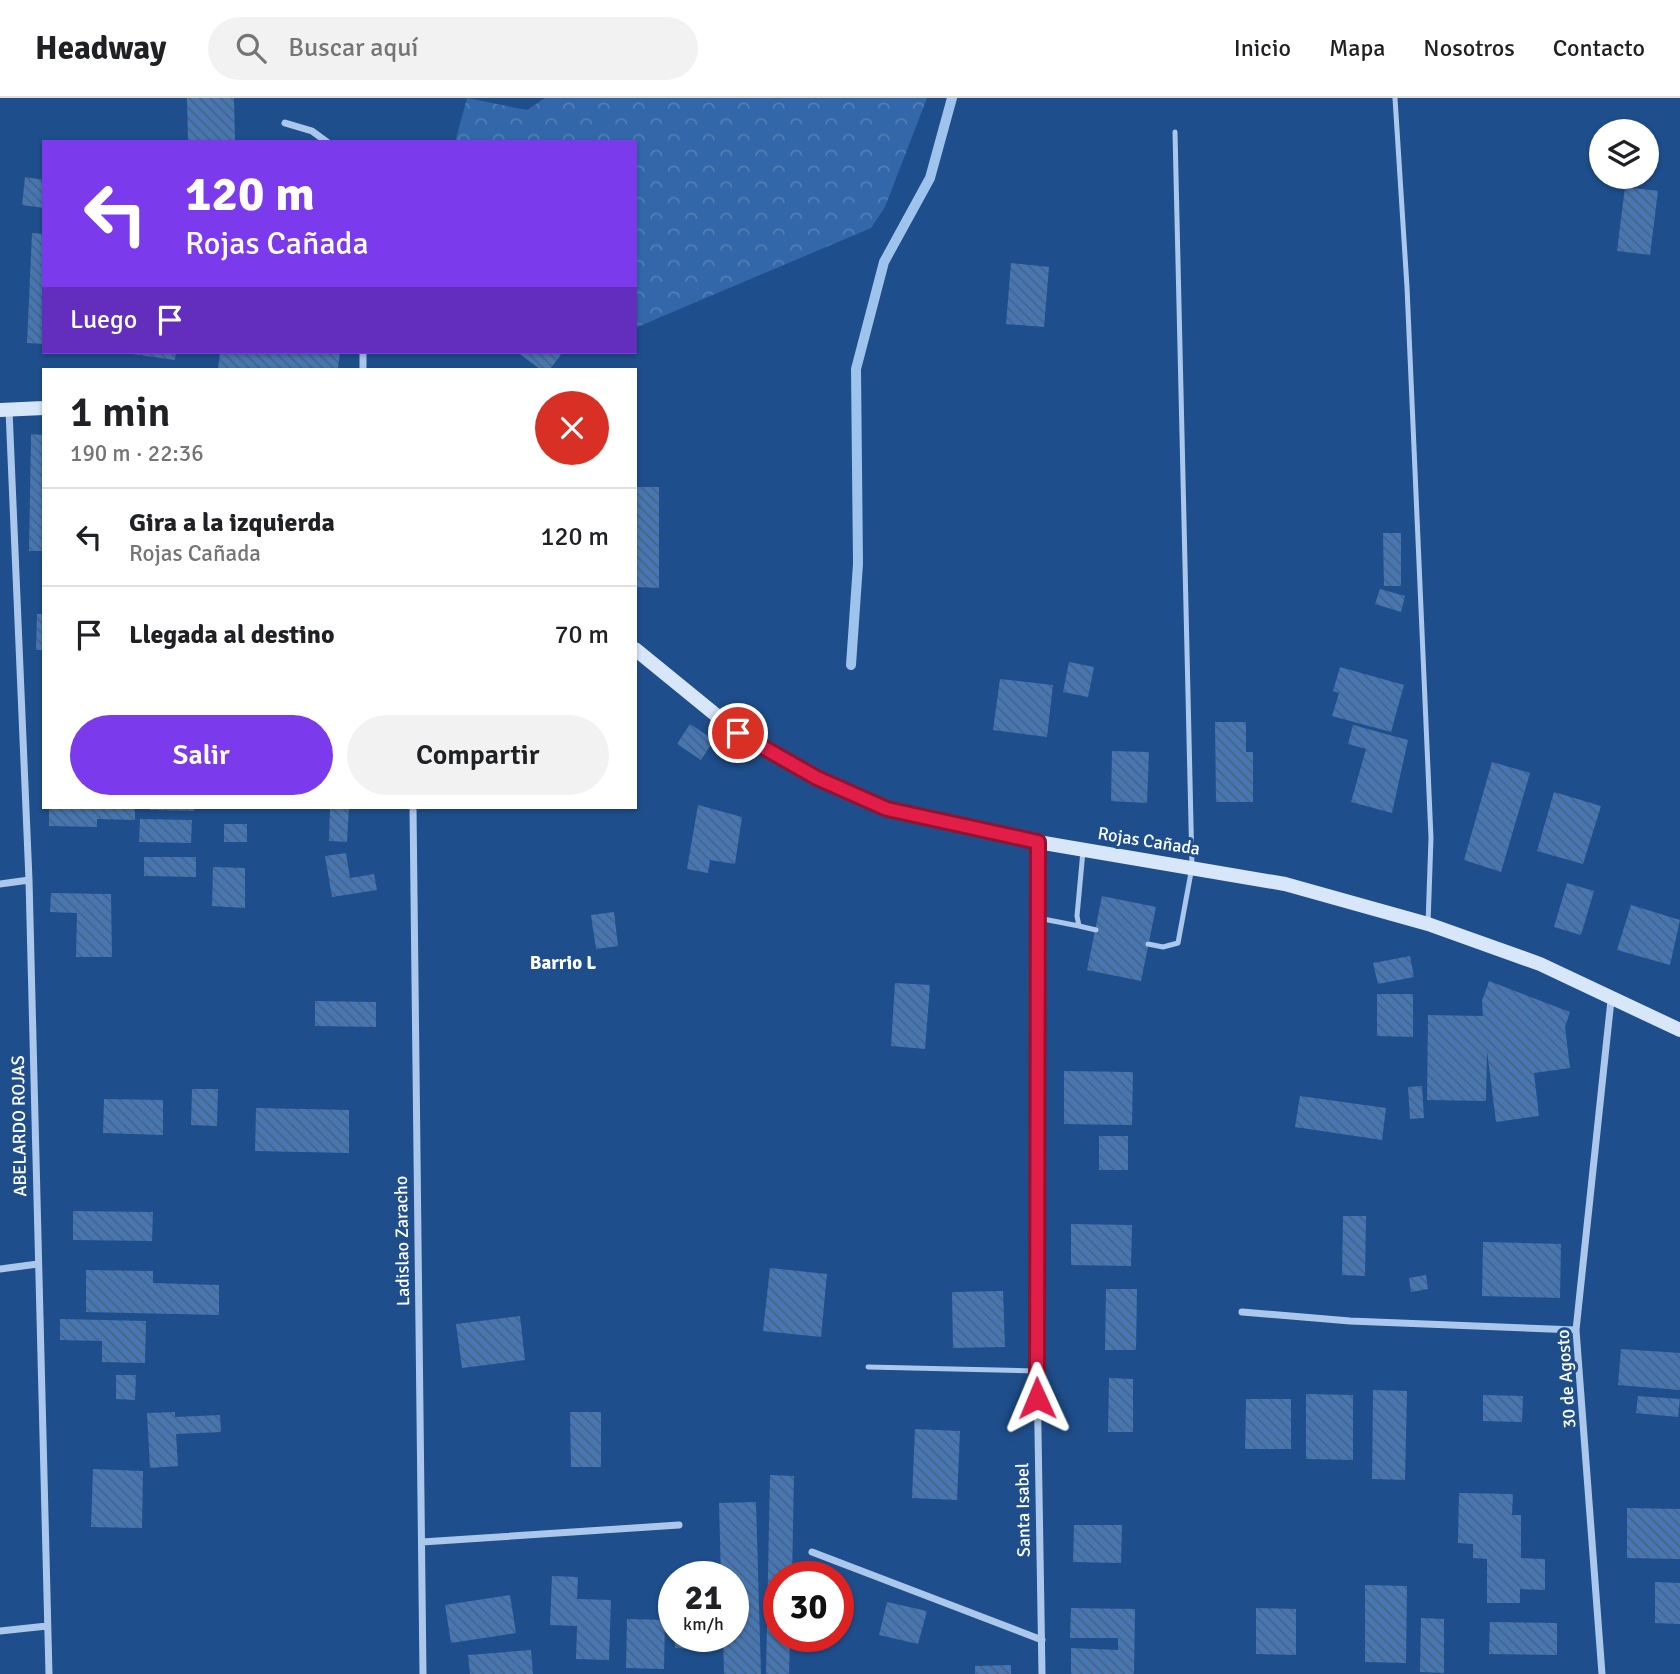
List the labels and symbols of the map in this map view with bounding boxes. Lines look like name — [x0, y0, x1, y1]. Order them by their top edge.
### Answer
pin — [708, 703, 768, 763]
street label: Rojas Cañada — [1096, 822, 1202, 860]
district label: Barrio L — [530, 951, 596, 975]
street label: ABELARDO ROJAS — [7, 1055, 31, 1197]
street label: Ladislao Zaracho — [390, 1176, 414, 1306]
street label: 30 de Agosto — [1552, 1329, 1580, 1429]
position arrow — [1000, 1361, 1074, 1435]
street label: Santa Isabel — [1011, 1463, 1035, 1557]
speed limit sign: 30 — [763, 1561, 854, 1652]

